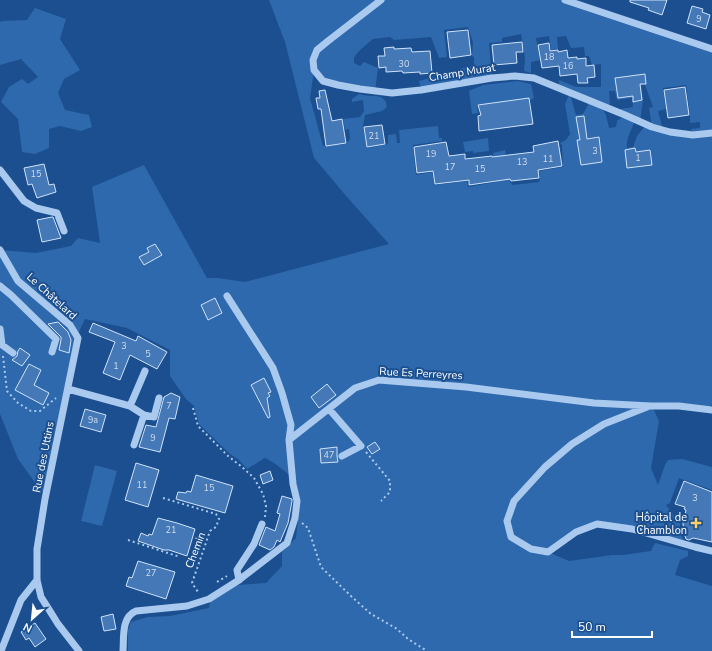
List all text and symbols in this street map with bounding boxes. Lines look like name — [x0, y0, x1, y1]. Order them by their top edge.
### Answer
house number: 9 — [696, 13, 702, 25]
house number: 18 — [544, 51, 554, 63]
house number: 30 — [399, 58, 409, 70]
street label: Champ Murat — [428, 60, 497, 85]
house number: 16 — [563, 60, 573, 72]
house number: 21 — [369, 130, 379, 142]
house number: 3 — [592, 145, 598, 157]
house number: 19 — [426, 148, 436, 160]
house number: 1 — [635, 152, 641, 164]
house number: 11 — [543, 153, 553, 165]
house number: 13 — [517, 156, 527, 168]
house number: 17 — [445, 161, 455, 173]
house number: 15 — [475, 163, 485, 175]
house number: 15 — [31, 168, 41, 180]
street label: Le Châtelard — [23, 270, 80, 323]
house number: 3 — [121, 340, 127, 352]
house number: 5 — [145, 348, 151, 360]
house number: 1 — [113, 360, 119, 372]
street label: Rue Es Perreyres — [379, 364, 463, 383]
house number: 7 — [166, 400, 172, 412]
house number: 9a — [88, 414, 98, 426]
street label: Rue des Uttins — [29, 420, 58, 494]
house number: 9 — [150, 432, 156, 444]
house number: 47 — [324, 449, 334, 461]
house number: 11 — [137, 479, 147, 491]
house number: 15 — [204, 482, 214, 494]
house number: 3 — [692, 492, 698, 504]
place label: Hôpital de Chamblon — [636, 510, 687, 538]
marker: Hôpital de Chamblon — [690, 517, 702, 529]
house number: 21 — [166, 524, 176, 536]
street label: Chemin — [182, 530, 209, 570]
house number: 27 — [146, 567, 156, 579]
north arrow — [12, 599, 52, 639]
scale bar — [572, 613, 652, 639]
text: N — [21, 619, 35, 636]
text: 50 m — [578, 619, 606, 635]

